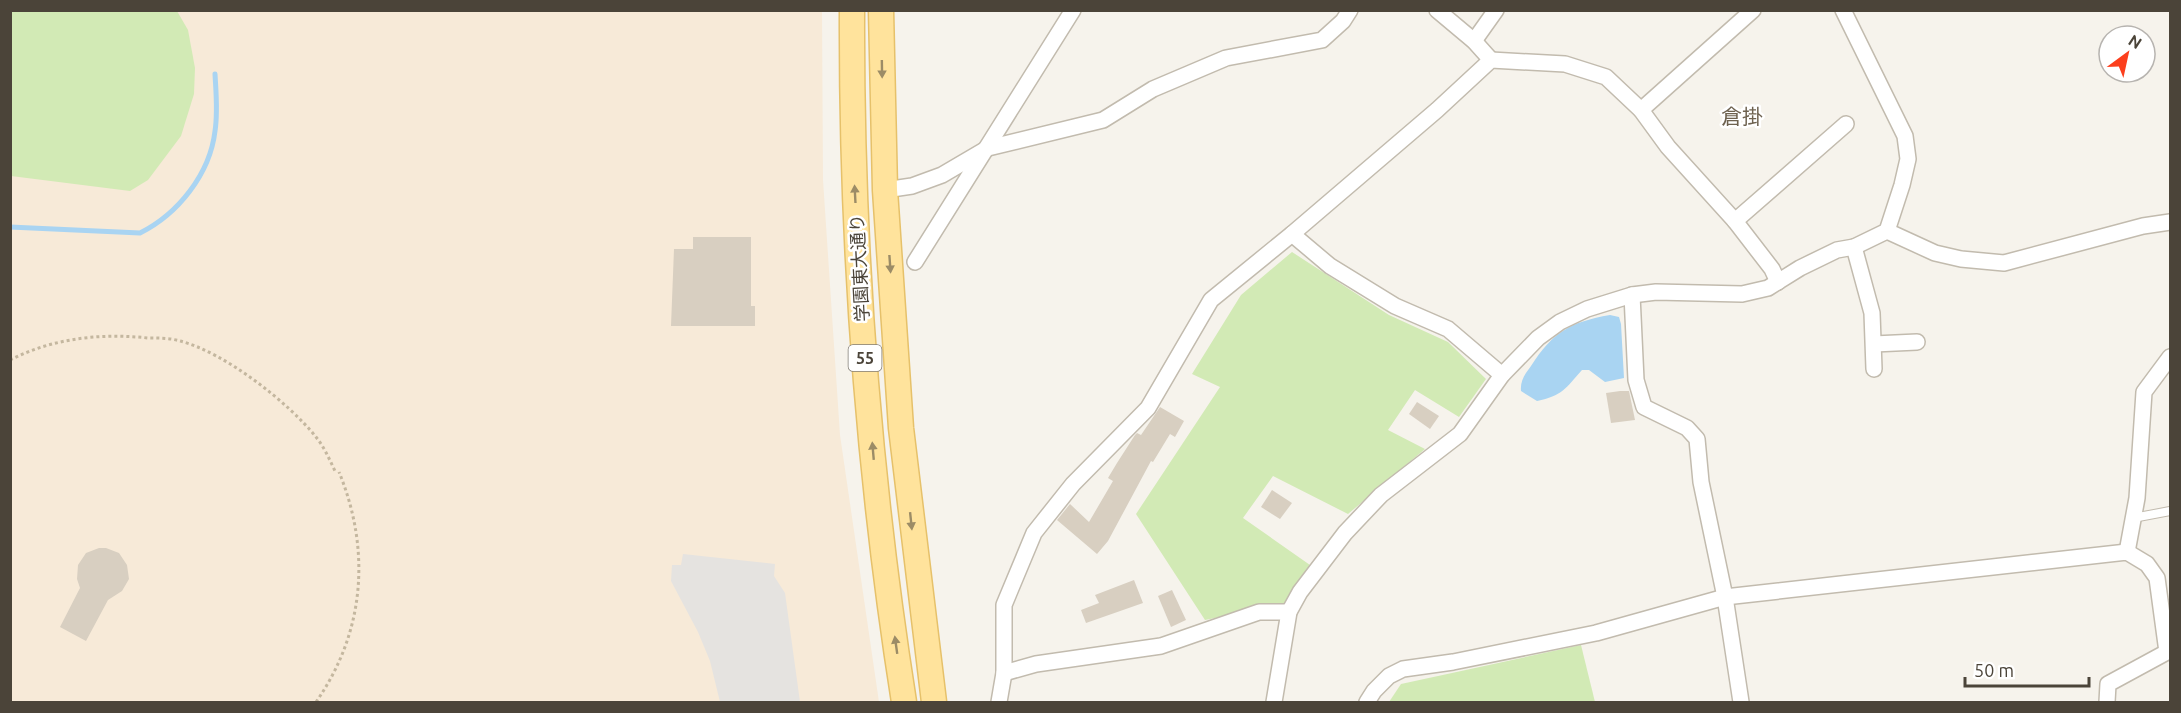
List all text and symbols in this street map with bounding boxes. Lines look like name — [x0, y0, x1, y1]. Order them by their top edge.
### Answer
north arrow — [2097, 24, 2157, 84]
text: N — [2125, 31, 2145, 52]
one-way arrow — [877, 59, 887, 78]
district label: 倉掛 — [1721, 104, 1763, 128]
one-way arrow — [851, 184, 860, 203]
street label: 学園東大通り — [846, 214, 872, 322]
one-way arrow — [885, 254, 895, 273]
road number: 55 — [848, 345, 882, 371]
one-way arrow — [868, 441, 878, 460]
one-way arrow — [906, 511, 916, 530]
one-way arrow — [891, 635, 900, 654]
scale bar — [1965, 650, 2090, 688]
text: 50 m — [1974, 660, 2014, 680]

